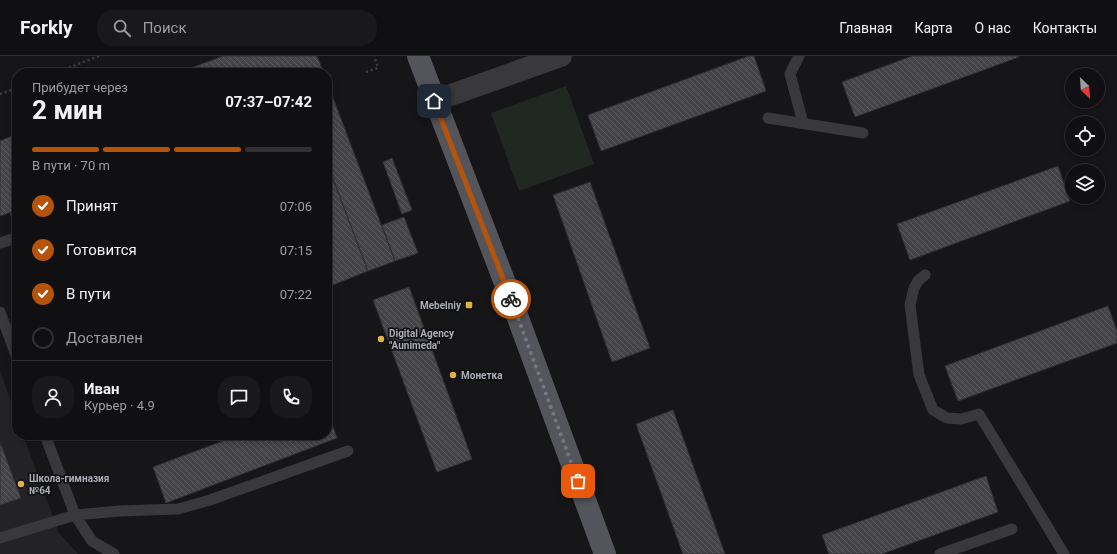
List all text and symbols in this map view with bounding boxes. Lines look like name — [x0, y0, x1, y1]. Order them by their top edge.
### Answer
search box — [97, 10, 377, 46]
text: Forkly — [20, 16, 73, 39]
icon: search — [111, 17, 133, 39]
text: Поиск — [143, 19, 187, 37]
text: Главная — [839, 20, 892, 36]
text: Карта — [914, 20, 953, 36]
text: О нас — [975, 20, 1011, 36]
text: Контакты — [1033, 20, 1097, 36]
north arrow — [1065, 68, 1105, 108]
map controls — [1065, 68, 1105, 204]
text: Прибудет через — [32, 80, 128, 95]
pin — [417, 84, 451, 118]
icon: home — [423, 90, 445, 112]
text: 07:37–07:42 — [225, 93, 312, 111]
text: 2 мин — [32, 95, 103, 125]
button: locate — [1065, 116, 1105, 156]
text: В пути · 70 m — [32, 158, 110, 173]
button: layers — [1065, 164, 1105, 204]
icon: check — [32, 195, 54, 217]
text: Принят — [66, 197, 118, 215]
text: 07:06 — [280, 199, 312, 214]
icon: check — [32, 239, 54, 261]
text: Готовится — [66, 241, 137, 259]
text: 07:15 — [280, 243, 312, 258]
courier — [491, 279, 531, 319]
icon: check — [32, 283, 54, 305]
text: В пути — [66, 285, 111, 303]
text: 07:22 — [280, 287, 312, 302]
icon: bike — [500, 288, 522, 310]
place label: Mebelniy — [420, 300, 462, 311]
marker: Mebelniy — [464, 300, 474, 310]
place label: Digital Agency "Aunimeda" — [389, 328, 455, 351]
text: Доставлен — [66, 329, 143, 347]
marker: Digital Agency "Aunimeda" — [376, 334, 386, 344]
marker: Монетка — [448, 370, 458, 380]
place label: Монетка — [461, 370, 503, 381]
button: person — [32, 376, 74, 418]
button: chat — [218, 376, 260, 418]
button: phone — [270, 376, 312, 418]
text: Иван — [84, 380, 120, 398]
text: Курьер · 4.9 — [84, 398, 155, 413]
pin — [561, 464, 595, 498]
icon: bag — [567, 470, 589, 492]
place label: Школа-гимназия №64 — [29, 473, 109, 496]
marker: Школа-гимназия №64 — [16, 479, 26, 489]

